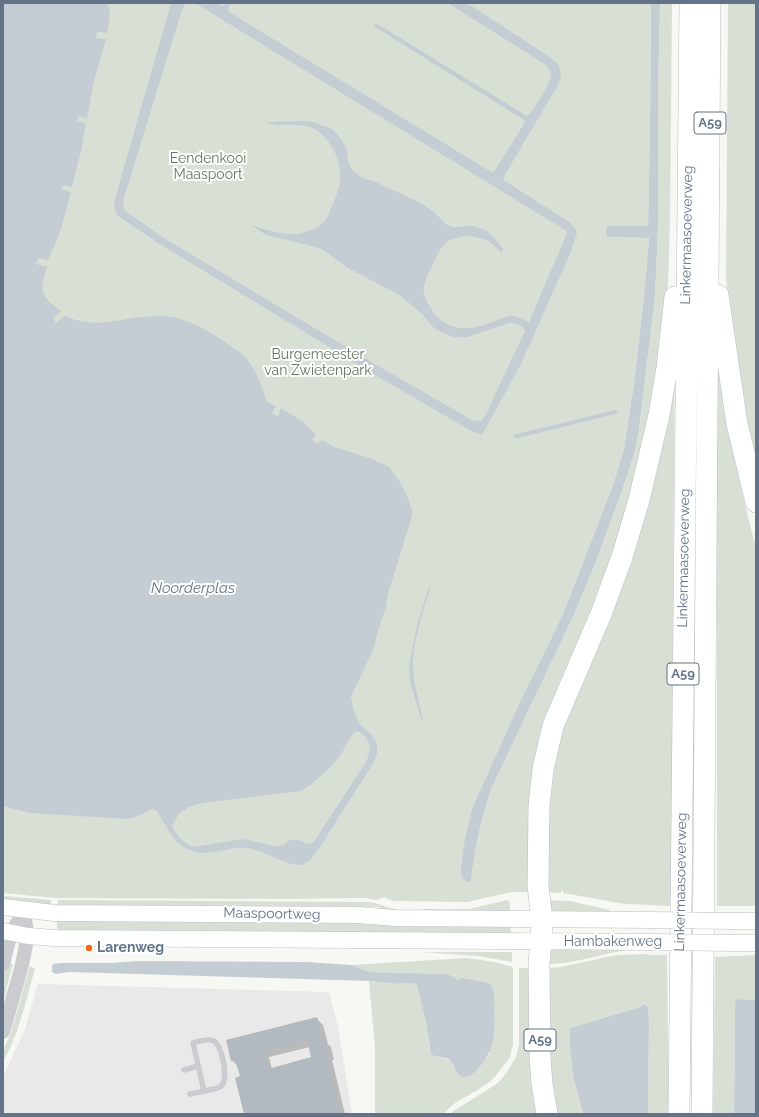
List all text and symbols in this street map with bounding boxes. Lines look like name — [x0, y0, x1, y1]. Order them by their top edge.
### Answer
road number: A59 — [694, 112, 726, 134]
park label: Eendenkooi Maaspoort — [170, 151, 246, 184]
street label: Linkermaasoeverweg — [677, 165, 697, 305]
park label: Burgemeester van Zwietenpark — [264, 347, 372, 380]
street label: Linkermaasoeverweg — [674, 488, 694, 628]
water label: Noorderplas — [151, 579, 235, 597]
road number: A59 — [667, 663, 699, 685]
street label: Linkermaasoeverweg — [671, 812, 691, 952]
street label: Maaspoortweg — [223, 905, 321, 923]
street label: Hambakenweg — [564, 934, 662, 950]
place label: Larenweg — [97, 940, 164, 956]
marker: Larenweg — [84, 943, 94, 953]
road number: A59 — [524, 1029, 556, 1051]

